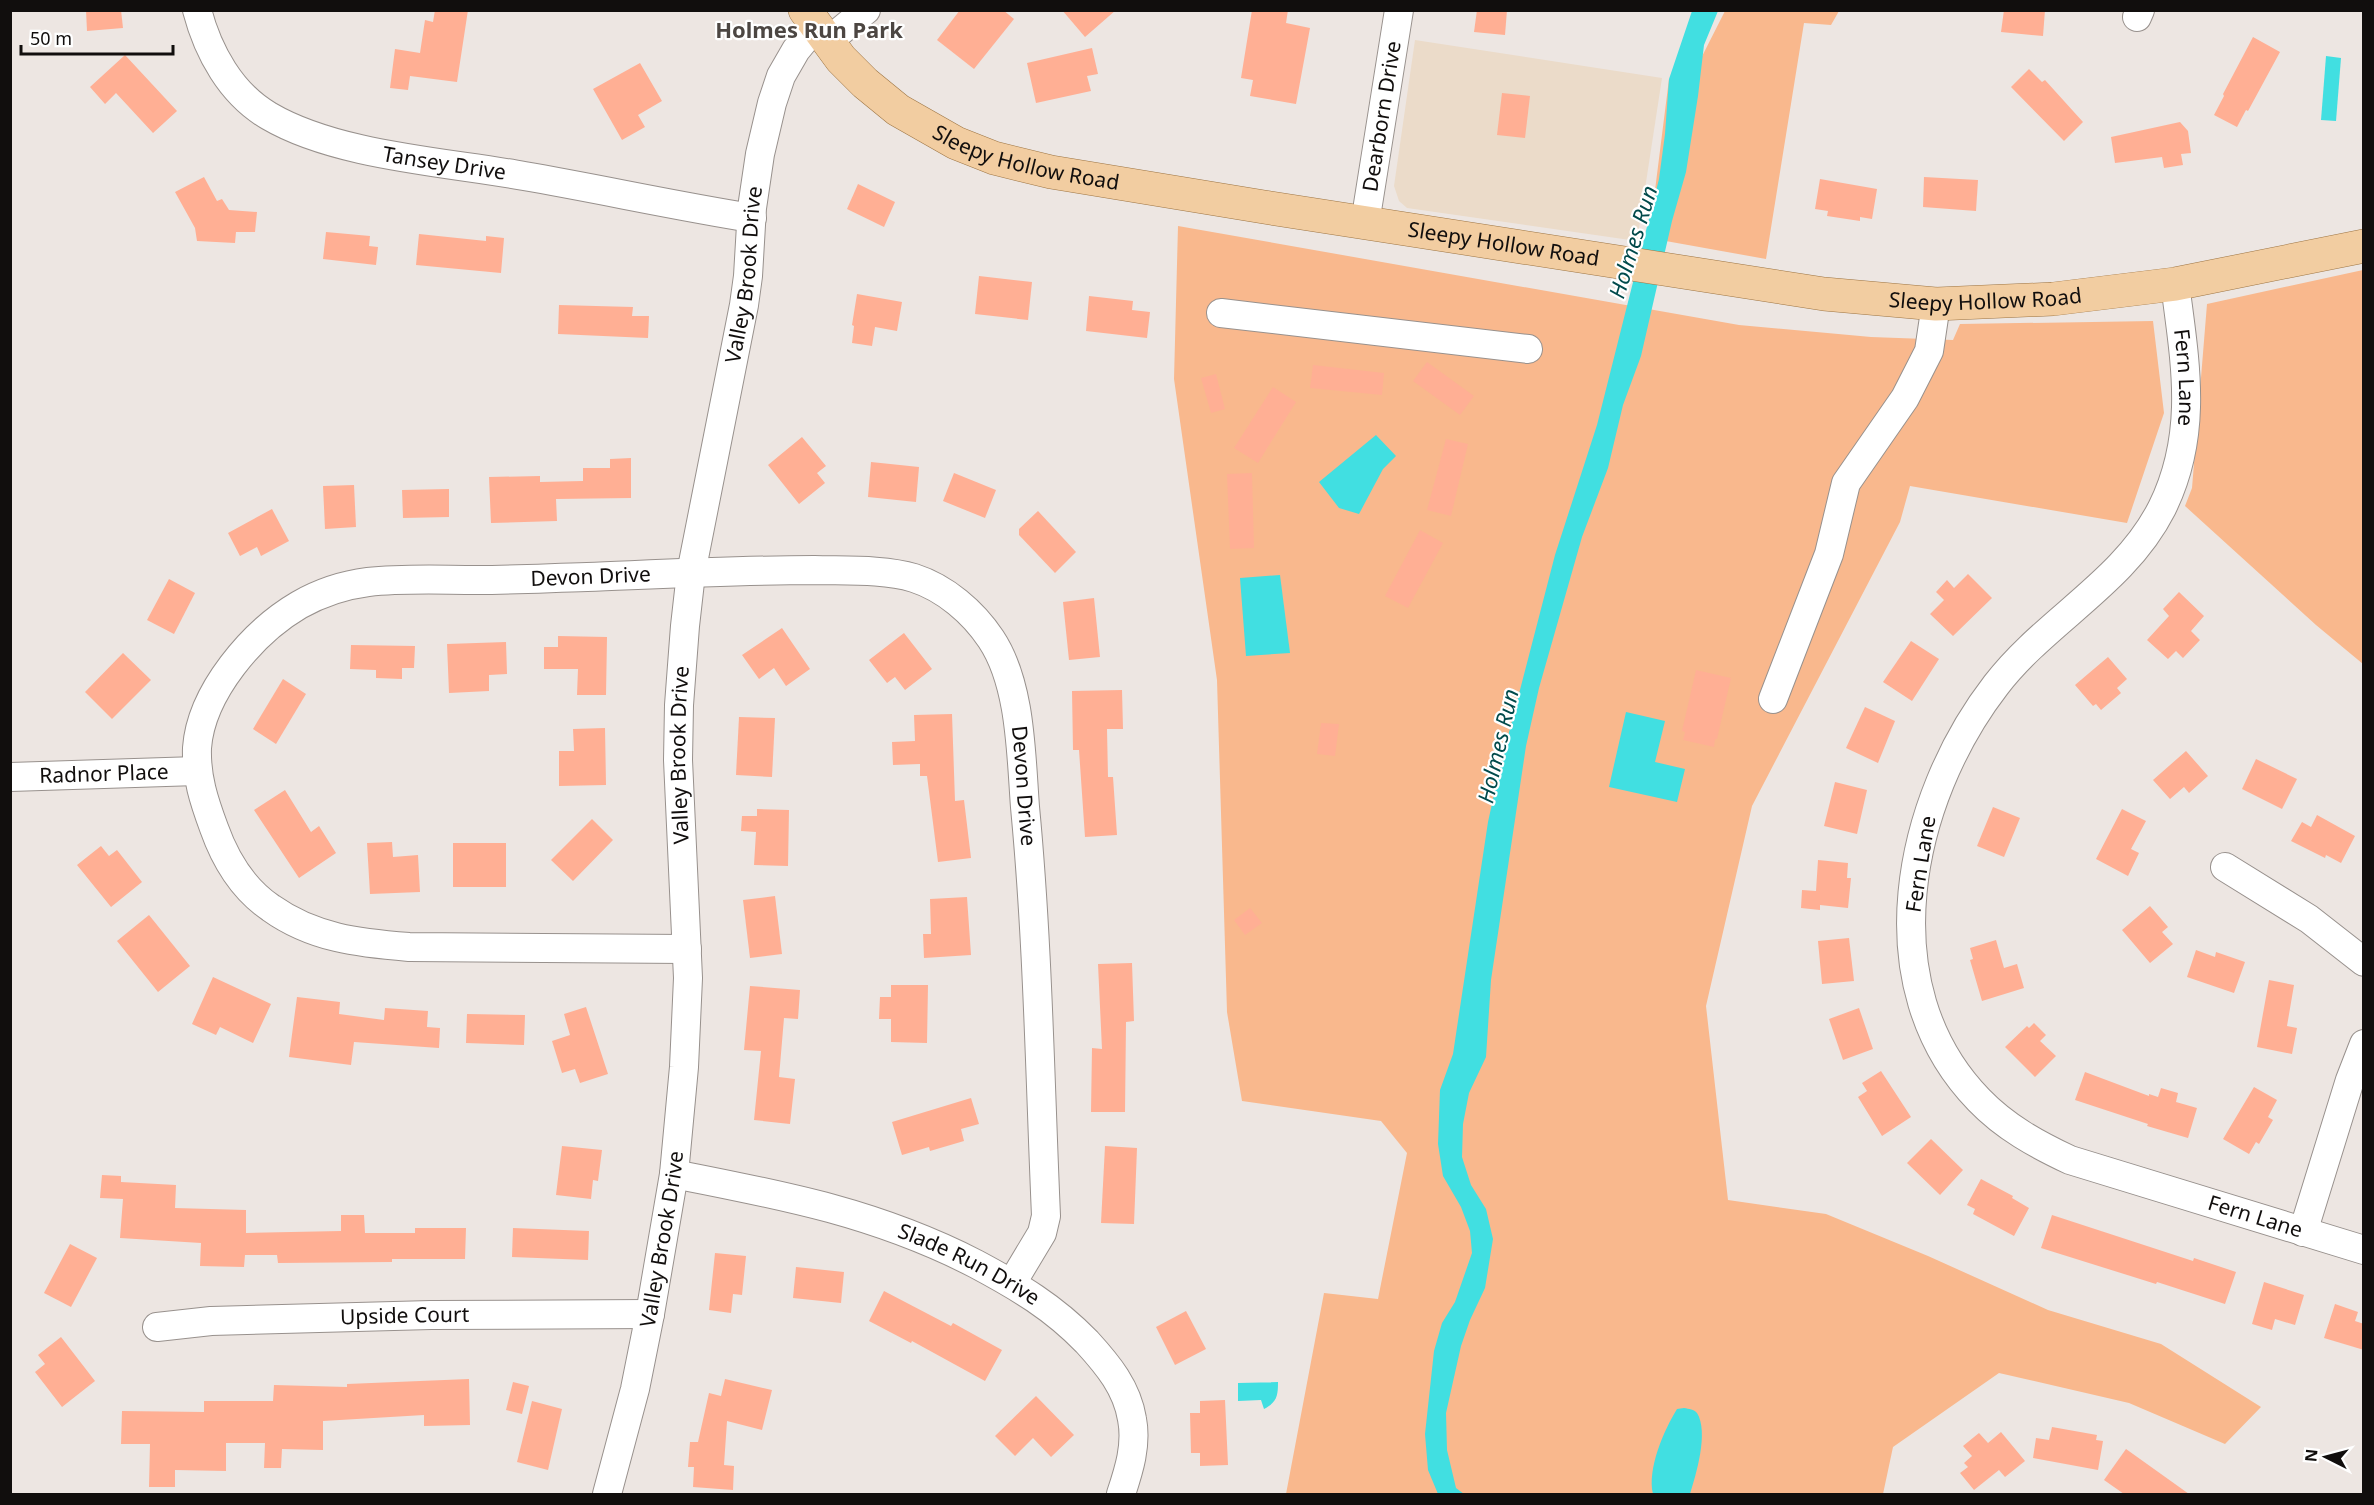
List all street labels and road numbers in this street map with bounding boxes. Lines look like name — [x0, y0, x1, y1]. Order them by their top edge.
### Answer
street label: Dearborn Drive — [1355, 39, 1407, 194]
street label: Sleepy Hollow Road — [928, 118, 1121, 196]
street label: Tansey Drive — [380, 139, 508, 186]
street label: Valley Brook Drive — [718, 184, 768, 365]
street label: Sleepy Hollow Road — [1406, 215, 1601, 272]
street label: Sleepy Hollow Road — [1888, 281, 2083, 317]
street label: Fern Lane — [2168, 327, 2201, 427]
street label: Devon Drive — [530, 559, 651, 592]
street label: Valley Brook Drive — [663, 665, 695, 845]
street label: Devon Drive — [1006, 724, 1043, 847]
street label: Radnor Place — [39, 757, 169, 789]
street label: Fern Lane — [1899, 814, 1941, 914]
street label: Valley Brook Drive — [633, 1150, 689, 1330]
street label: Fern Lane — [2205, 1188, 2306, 1243]
street label: Slade Run Drive — [894, 1216, 1046, 1311]
street label: Upside Court — [340, 1300, 470, 1330]

